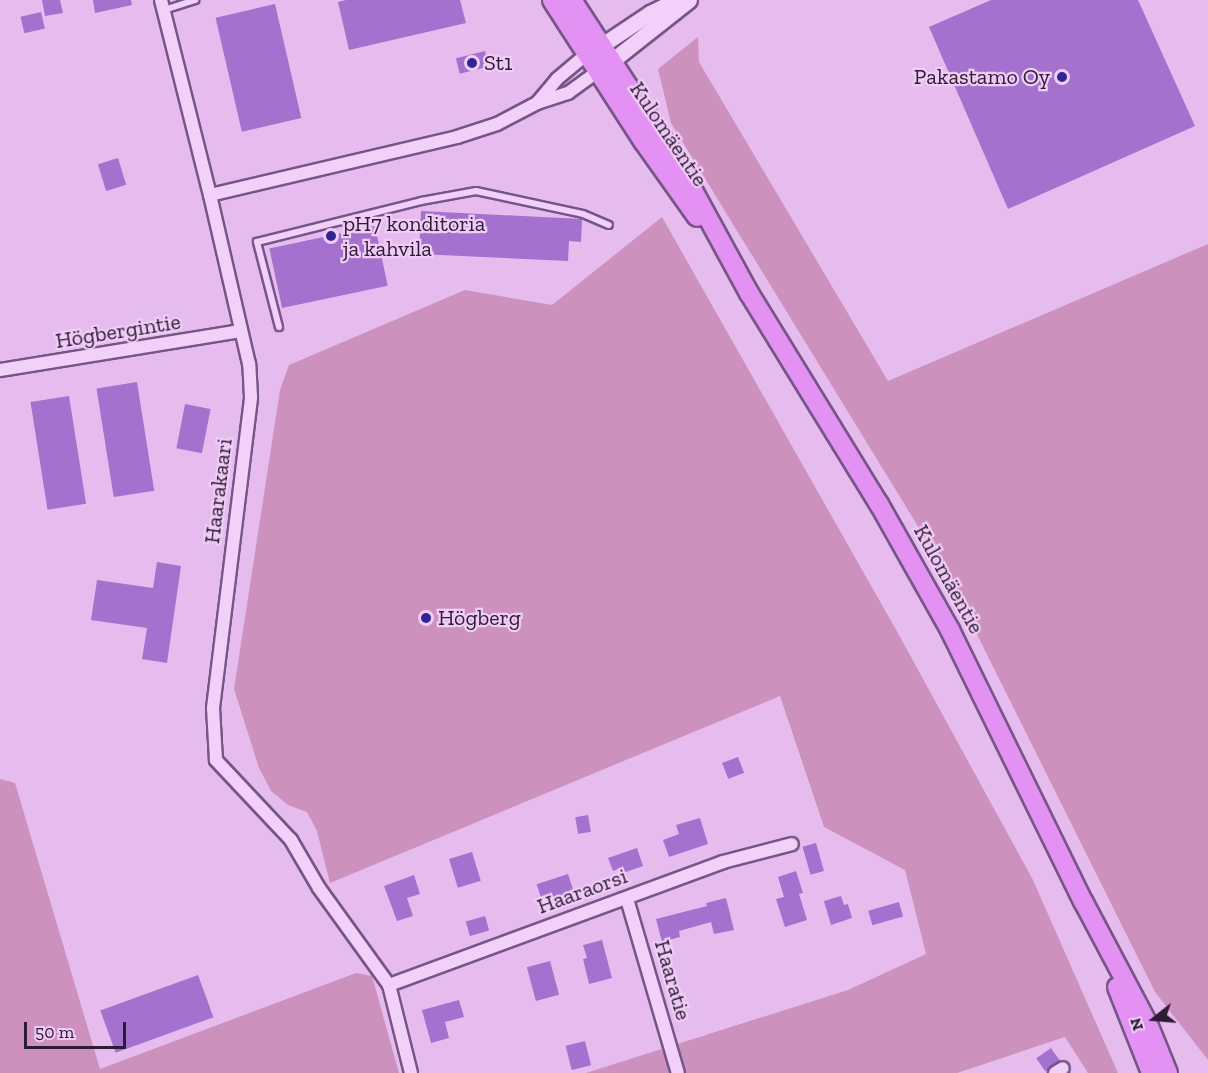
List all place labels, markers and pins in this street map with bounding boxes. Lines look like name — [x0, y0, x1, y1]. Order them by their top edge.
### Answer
place label: St1 — [484, 50, 512, 76]
marker: St1 — [465, 56, 479, 70]
place label: Pakastamo Oy — [914, 64, 1050, 90]
marker: Pakastamo Oy — [1055, 70, 1069, 84]
place label: pH7 konditoria ja kahvila — [343, 210, 485, 262]
marker: pH7 konditoria ja kahvila — [324, 229, 338, 243]
place label: Högberg — [438, 605, 521, 631]
marker: Högberg — [419, 611, 433, 625]

